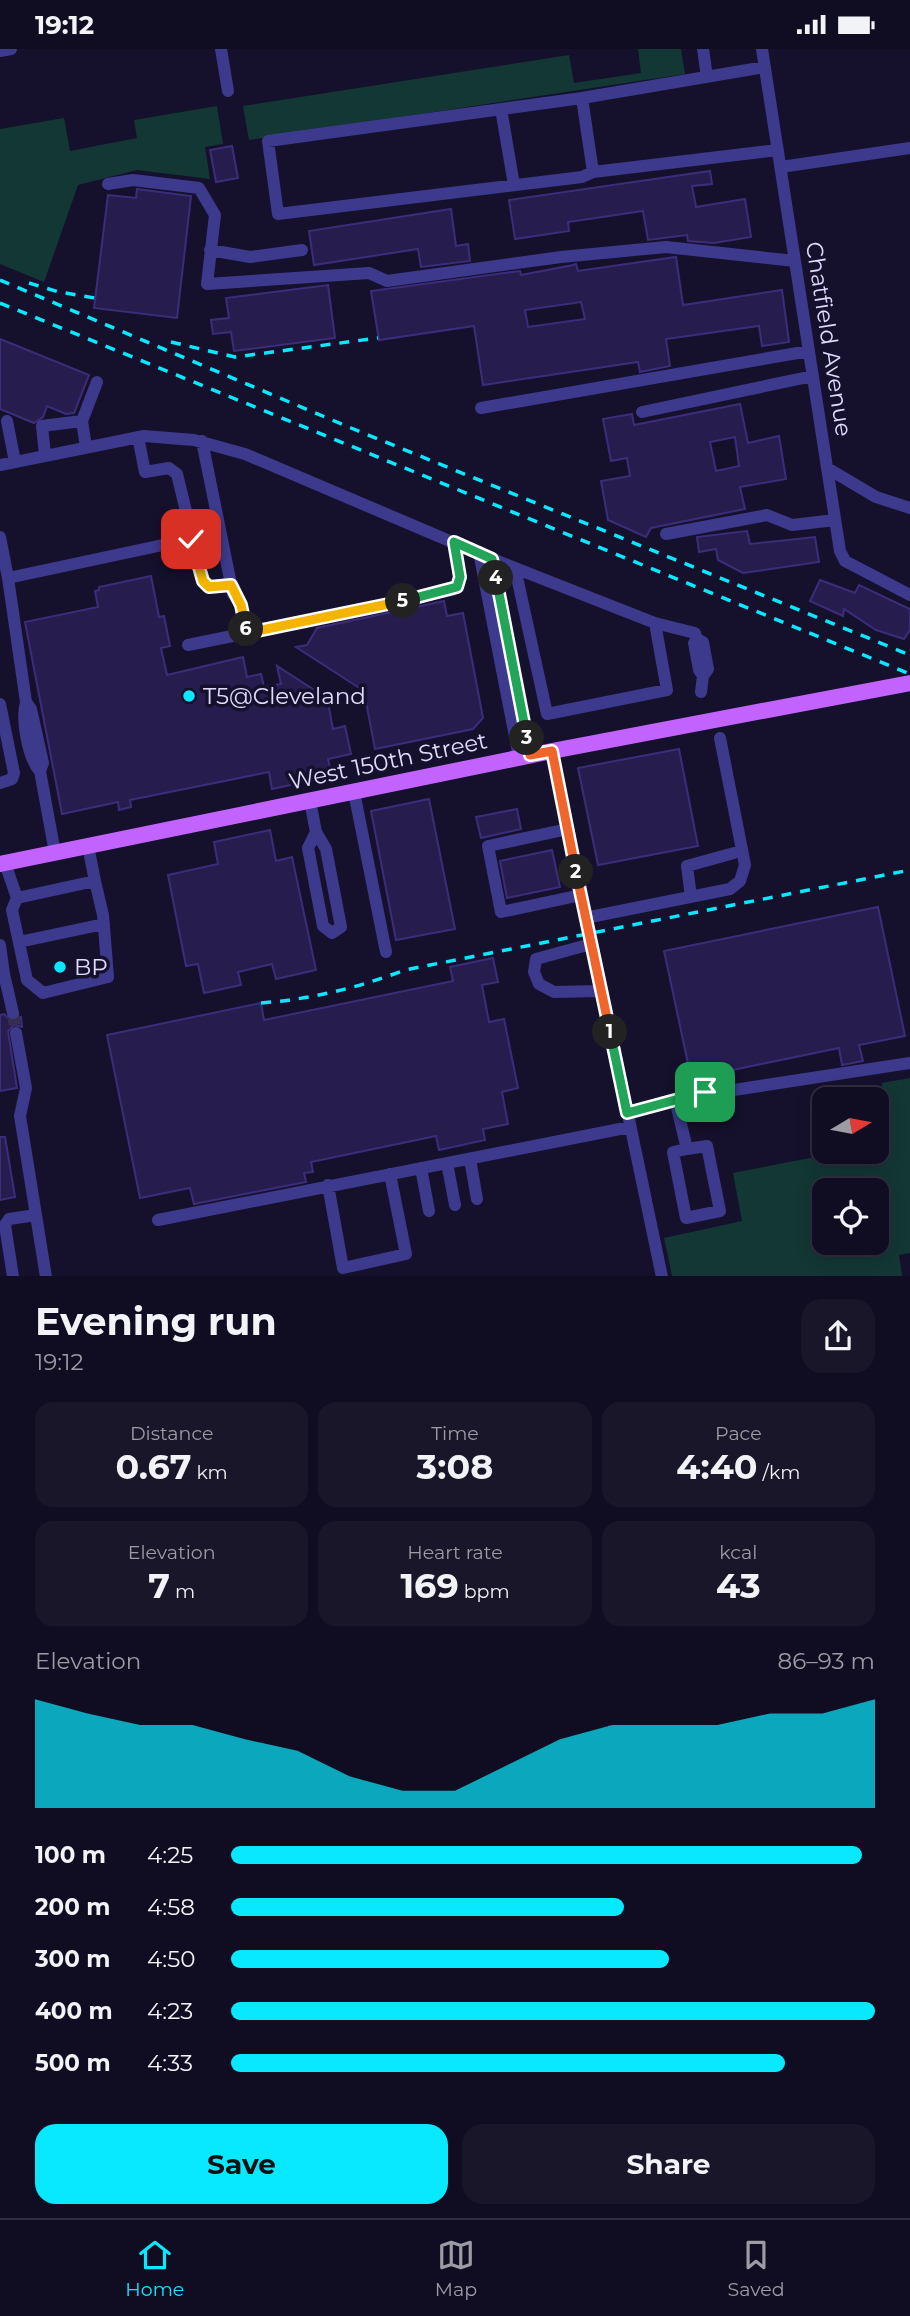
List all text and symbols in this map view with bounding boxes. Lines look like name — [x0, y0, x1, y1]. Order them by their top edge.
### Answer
text: 19:12 — [35, 9, 94, 41]
street label: Chatfield Avenue — [800, 240, 858, 438]
pin — [161, 509, 221, 569]
icon: check — [172, 520, 210, 558]
pin: 4 — [478, 561, 514, 595]
text: 4 — [489, 566, 502, 589]
pin: 5 — [386, 583, 420, 619]
text: 5 — [397, 589, 408, 612]
pin: 6 — [229, 611, 264, 647]
text: 6 — [239, 617, 252, 640]
place label: T5@Cleveland — [203, 682, 366, 710]
marker: T5@Cleveland — [181, 688, 197, 704]
pin: 3 — [510, 721, 544, 755]
street label: West 150th Street — [286, 726, 490, 796]
text: 3 — [521, 726, 532, 749]
pin: 2 — [558, 855, 594, 889]
text: 2 — [570, 860, 581, 883]
place label: BP — [74, 953, 108, 981]
marker: BP — [52, 959, 68, 975]
pin: 1 — [592, 1014, 628, 1049]
text: 1 — [606, 1020, 613, 1043]
pin — [675, 1062, 735, 1122]
icon: arrive — [686, 1073, 724, 1111]
north arrow — [812, 1087, 889, 1164]
map controls — [812, 1087, 889, 1255]
button: locate — [812, 1178, 889, 1255]
text: Evening run — [35, 1298, 277, 1345]
button: share — [801, 1299, 875, 1373]
text: 19:12 — [35, 1348, 84, 1376]
text: Distance — [130, 1422, 213, 1445]
text: Time — [431, 1422, 479, 1445]
text: Pace — [715, 1422, 762, 1445]
text: 0.67 — [116, 1445, 191, 1488]
text: 3:08 — [417, 1445, 493, 1488]
text: 4:40 — [676, 1445, 758, 1488]
text: km — [191, 1461, 228, 1484]
text: /km — [758, 1461, 800, 1484]
text: Elevation — [128, 1541, 216, 1564]
text: Heart rate — [407, 1541, 503, 1564]
text: kcal — [719, 1541, 757, 1564]
text: 7 — [148, 1564, 170, 1607]
text: 169 — [400, 1564, 459, 1607]
text: 43 — [716, 1564, 761, 1607]
text: m — [170, 1580, 195, 1603]
text: bpm — [459, 1580, 510, 1603]
text: Elevation — [35, 1647, 141, 1675]
text: 86–93 m — [778, 1647, 875, 1675]
text: 100 m — [35, 1841, 106, 1869]
text: 4:25 — [147, 1841, 193, 1869]
text: 200 m — [35, 1893, 110, 1921]
text: 4:58 — [147, 1893, 195, 1921]
text: 300 m — [35, 1945, 111, 1973]
text: 4:50 — [147, 1945, 195, 1973]
text: 400 m — [35, 1997, 113, 2025]
text: 4:23 — [147, 1997, 193, 2025]
text: 500 m — [35, 2049, 111, 2077]
text: 4:33 — [147, 2049, 193, 2077]
button: Save — [35, 2124, 448, 2204]
button: Share — [462, 2124, 875, 2204]
tab: Home — [125, 2236, 184, 2301]
tab: Map — [435, 2236, 477, 2301]
tab: Saved — [728, 2236, 785, 2301]

